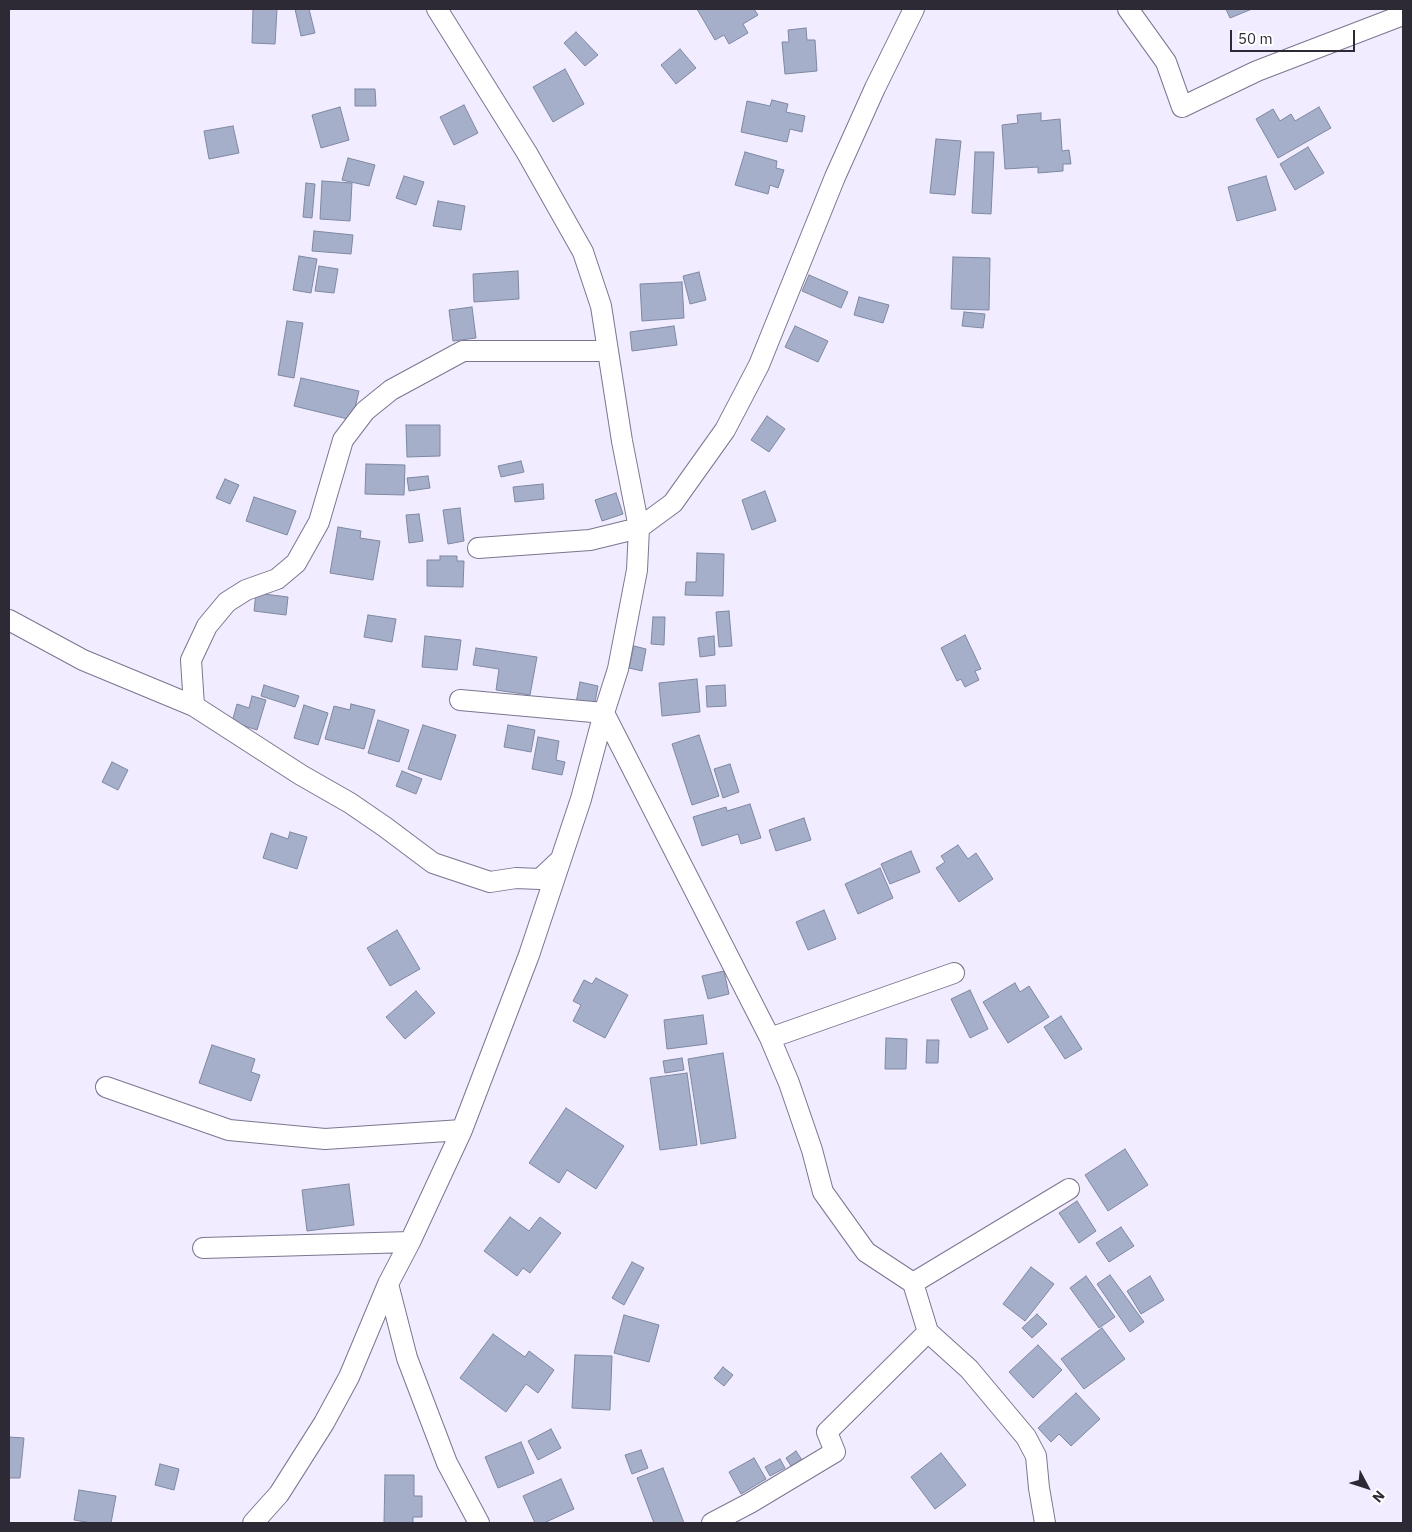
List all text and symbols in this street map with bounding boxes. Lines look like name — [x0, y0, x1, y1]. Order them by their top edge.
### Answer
scale bar — [1232, 20, 1357, 52]
text: 50 m — [1238, 29, 1273, 48]
north arrow — [1342, 1462, 1392, 1512]
text: N — [1368, 1487, 1389, 1506]

